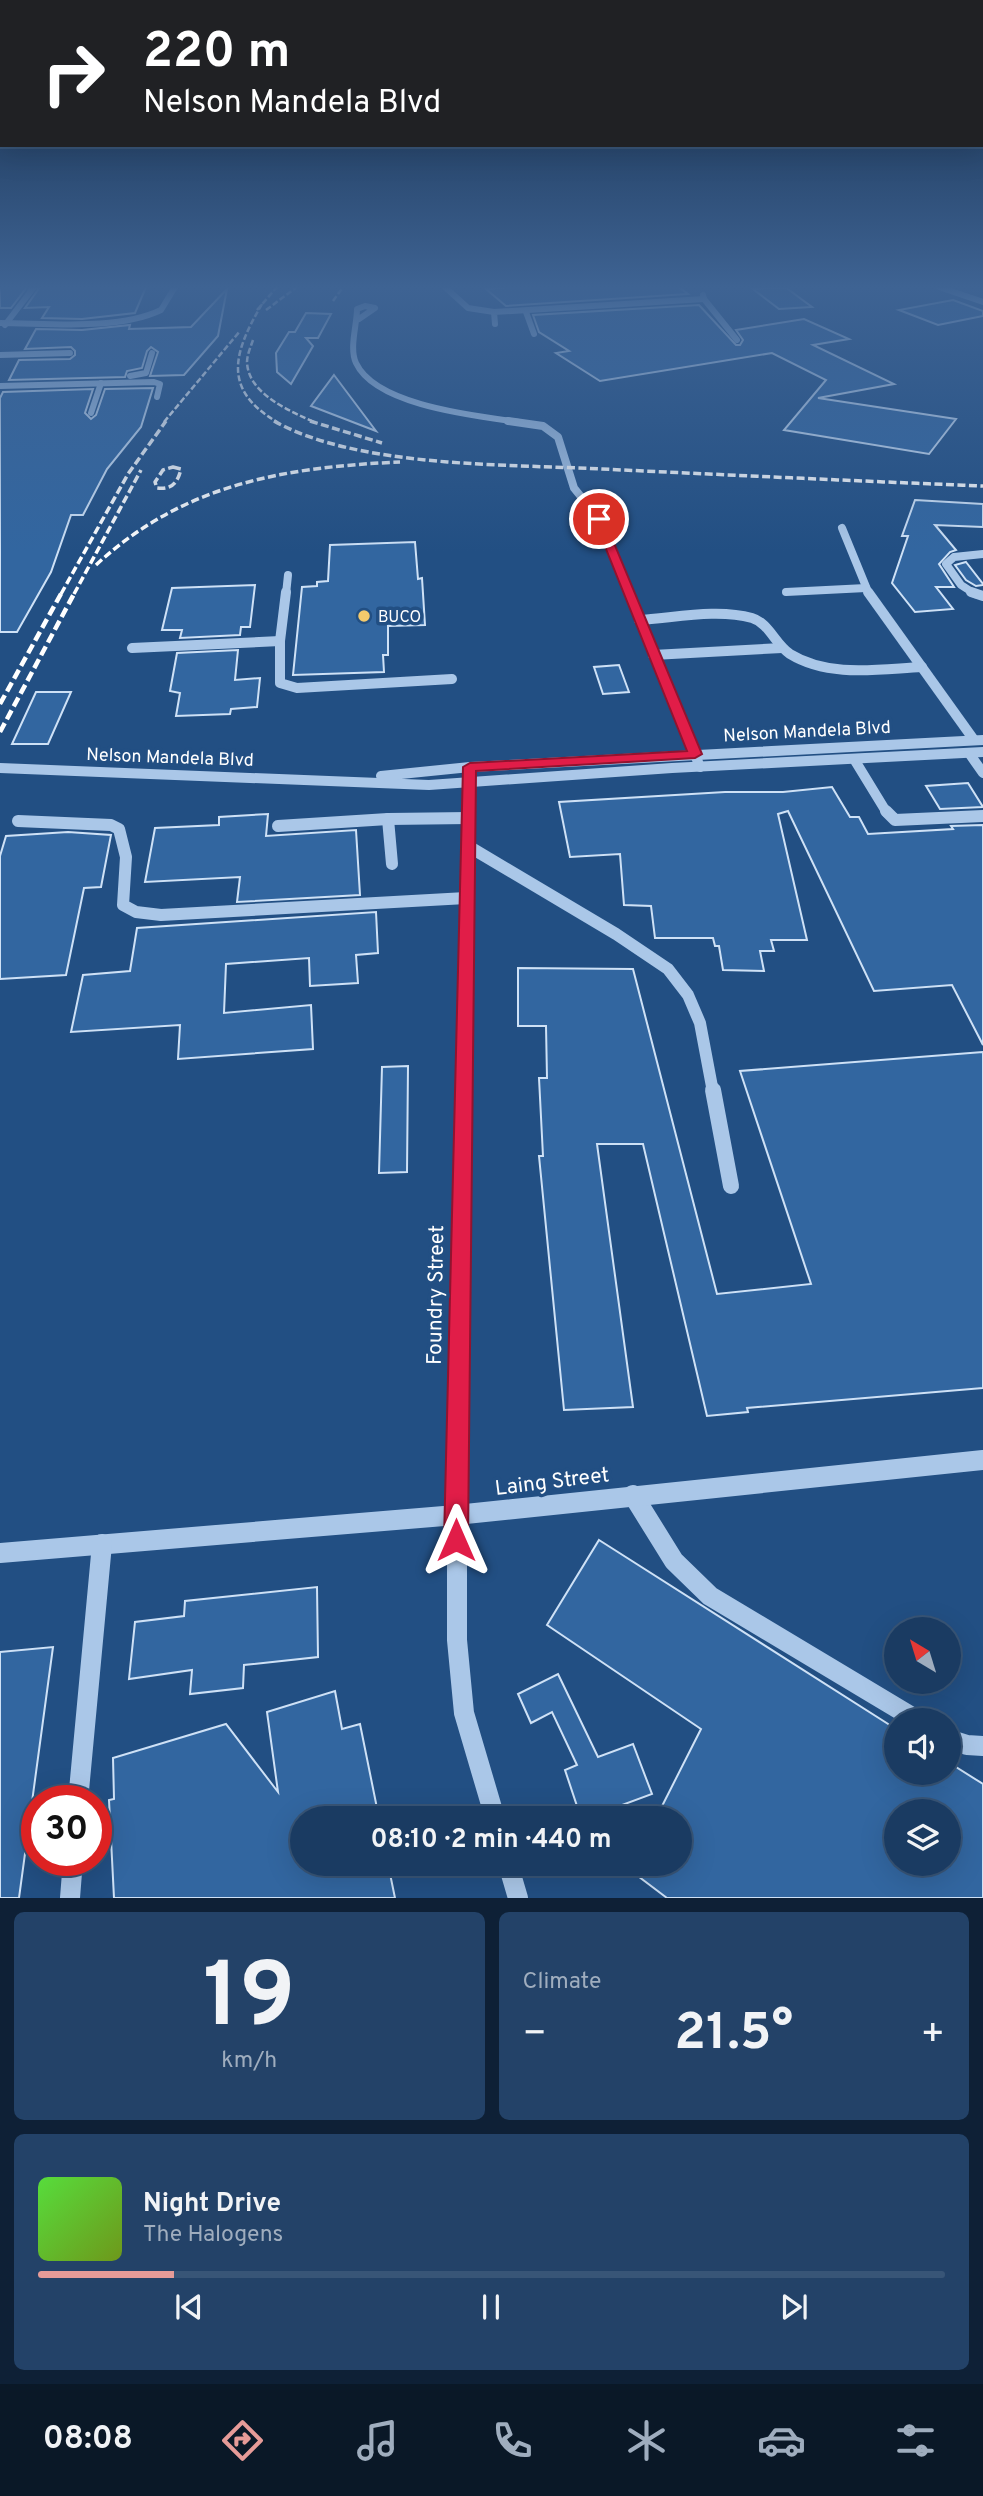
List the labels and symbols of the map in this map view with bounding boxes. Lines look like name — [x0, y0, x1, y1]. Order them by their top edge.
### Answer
pin — [569, 489, 629, 549]
marker: BUCO — [356, 608, 372, 624]
place label: BUCO — [378, 608, 421, 628]
street label: Nelson Mandela Blvd — [723, 717, 891, 748]
street label: Nelson Mandela Blvd — [86, 744, 254, 773]
street label: Foundry Street — [422, 1225, 451, 1365]
street label: Laing Street — [494, 1462, 611, 1503]
position arrow — [419, 1503, 493, 1577]
north arrow — [884, 1617, 961, 1694]
speed limit sign: 30 — [21, 1785, 112, 1876]

